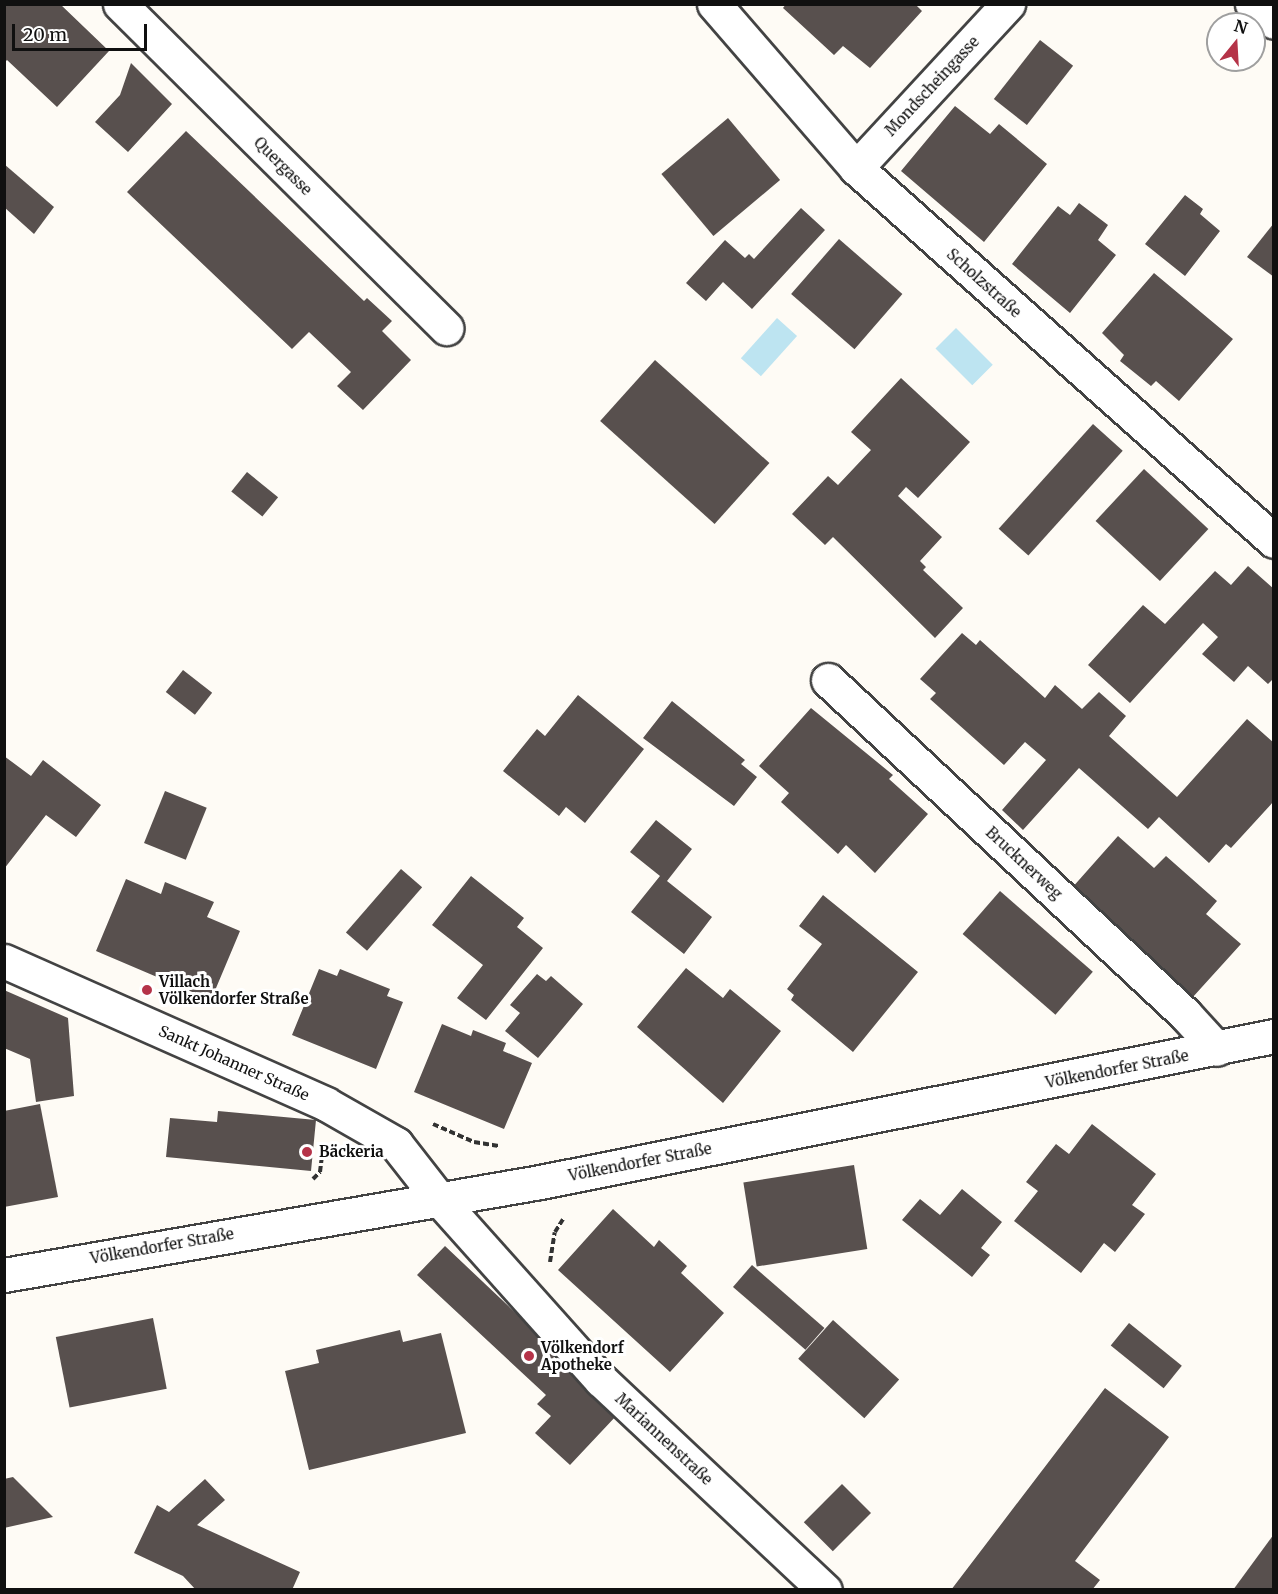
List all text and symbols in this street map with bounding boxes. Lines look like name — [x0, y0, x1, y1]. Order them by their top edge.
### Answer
scale bar — [15, 12, 150, 50]
north arrow — [1206, 12, 1266, 72]
text: N — [1232, 15, 1250, 38]
text: 20 m — [23, 23, 67, 46]
street label: Mondscheingasse — [881, 33, 983, 139]
street label: Quergasse — [250, 133, 316, 199]
street label: Scholzstraße — [943, 245, 1025, 321]
street label: Brucknerweg — [982, 823, 1066, 903]
place label: Villach Völkendorfer Straße — [159, 972, 309, 1007]
marker: Villach Völkendorfer Straße — [140, 983, 154, 997]
street label: Sankt Johanner Straße — [156, 1022, 312, 1104]
street label: Völkendorfer Straße — [1044, 1046, 1190, 1092]
street label: Völkendorfer Straße — [567, 1139, 713, 1185]
place label: Bäckeria — [319, 1143, 384, 1161]
marker: Bäckeria — [300, 1145, 314, 1159]
street label: Völkendorfer Straße — [89, 1225, 235, 1267]
place label: Völkendorf Apotheke — [541, 1338, 624, 1373]
marker: Völkendorf Apotheke — [522, 1349, 536, 1363]
street label: Mariannenstraße — [612, 1389, 716, 1489]

